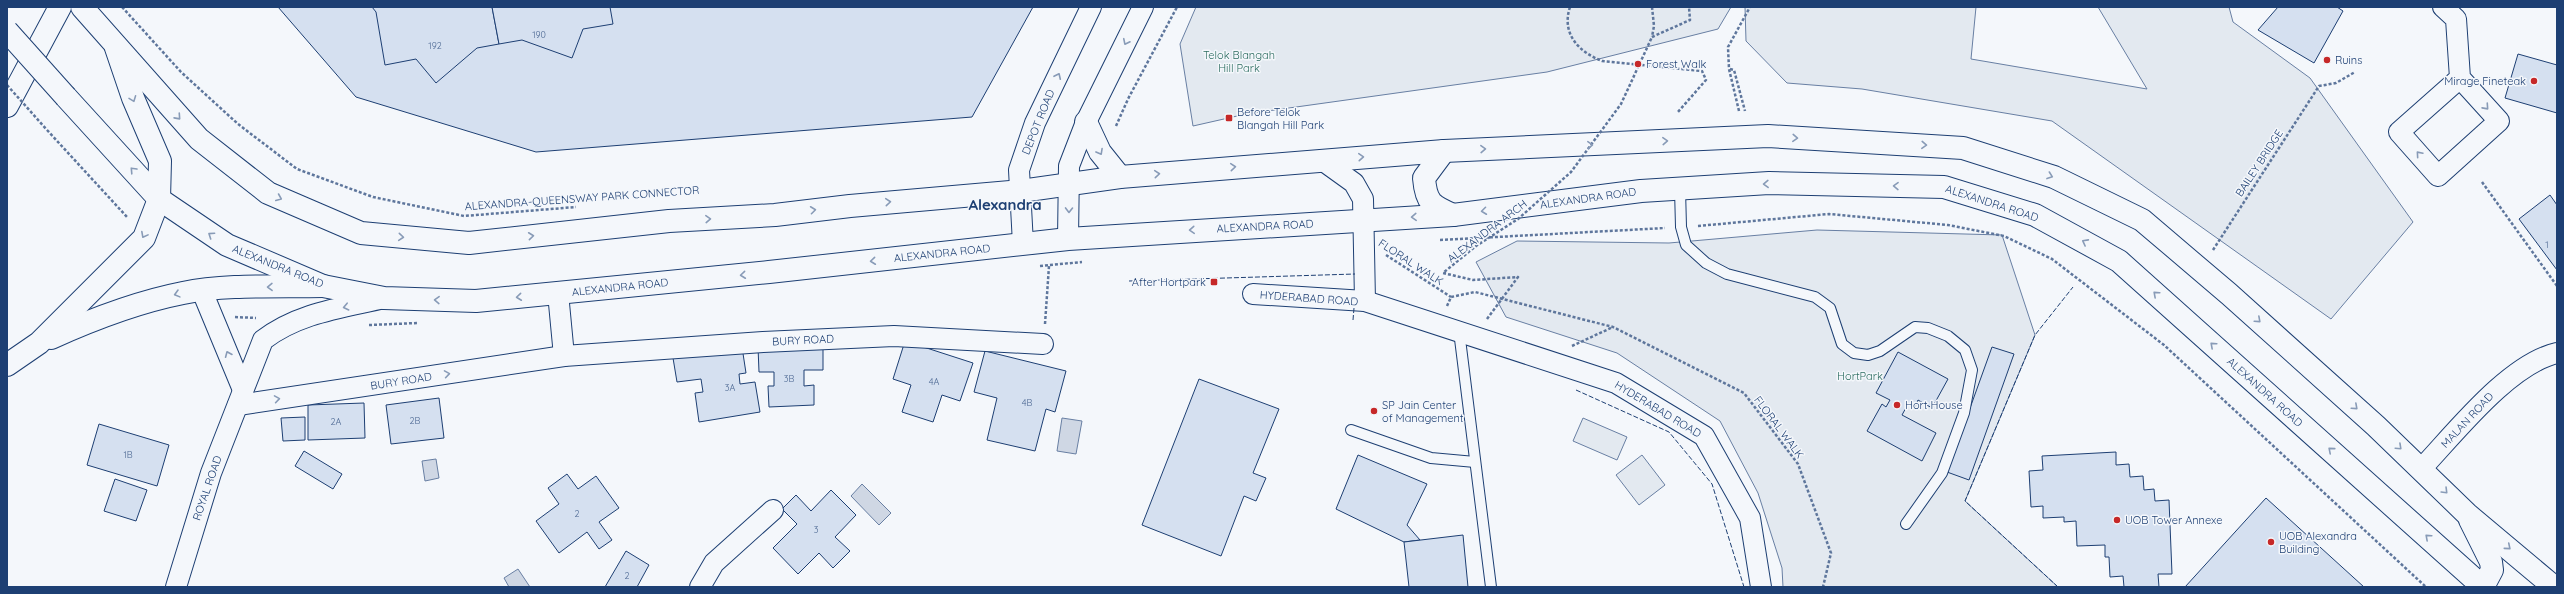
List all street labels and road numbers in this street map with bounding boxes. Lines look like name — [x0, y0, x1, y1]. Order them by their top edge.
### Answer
street label: DEPOT ROAD — [1019, 87, 1057, 157]
street label: BAILEY BRIDGE — [2232, 127, 2286, 199]
street label: ALEXANDRA ROAD — [1944, 181, 2040, 225]
street label: ALEXANDRA-QUEENSWAY PARK CONNECTOR — [464, 183, 700, 213]
street label: ALEXANDRA ROAD — [1539, 184, 1637, 212]
street label: ALEXANDRA ARCH — [1444, 197, 1530, 265]
street label: ALEXANDRA ROAD — [1216, 216, 1314, 236]
street label: FLORAL WALK — [1376, 236, 1446, 288]
street label: ALEXANDRA ROAD — [230, 241, 326, 291]
street label: ALEXANDRA ROAD — [893, 241, 991, 265]
street label: ALEXANDRA ROAD — [571, 275, 669, 299]
street label: HYDERABAD ROAD — [1259, 288, 1359, 308]
street label: BURY ROAD — [772, 331, 834, 349]
street label: ALEXANDRA ROAD — [2224, 354, 2306, 430]
street label: BURY ROAD — [369, 369, 433, 393]
street label: HYDERABAD ROAD — [1612, 378, 1704, 440]
street label: MALAN ROAD — [2438, 389, 2496, 451]
street label: FLORAL WALK — [1751, 393, 1807, 461]
street label: ROYAL ROAD — [189, 454, 225, 522]

